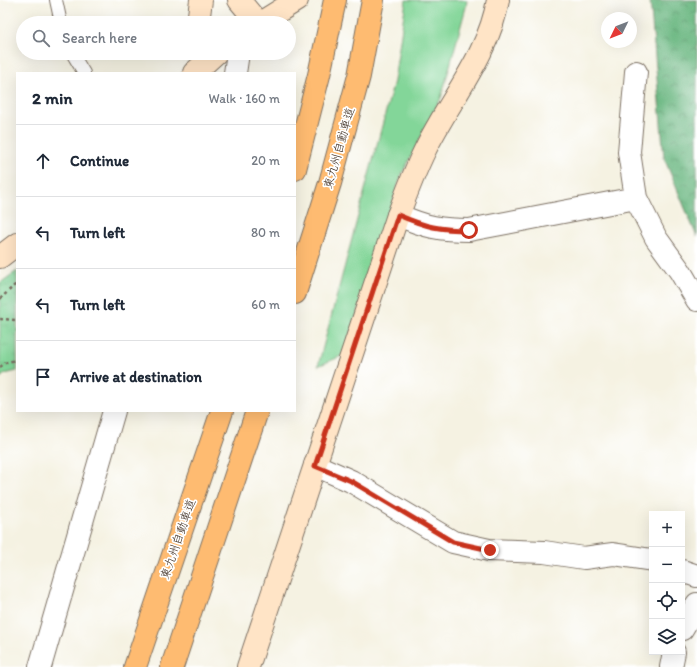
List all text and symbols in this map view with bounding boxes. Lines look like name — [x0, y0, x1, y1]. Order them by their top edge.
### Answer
north arrow — [601, 12, 637, 48]
search box — [16, 16, 296, 60]
icon: search — [30, 27, 52, 49]
text: Search here — [62, 29, 137, 47]
text: 2 min — [32, 88, 72, 108]
text: Walk · 160 m — [209, 91, 280, 106]
street label: 東九州自動車道 — [321, 106, 357, 190]
icon: ahead — [32, 150, 54, 172]
text: Continue — [70, 152, 129, 170]
text: 20 m — [251, 153, 280, 168]
route start — [460, 221, 478, 239]
icon: left — [32, 222, 54, 244]
text: Turn left — [70, 224, 125, 242]
text: 80 m — [251, 225, 280, 240]
icon: left — [32, 294, 54, 316]
text: Turn left — [70, 296, 125, 314]
text: 60 m — [251, 297, 280, 312]
icon: arrive — [32, 366, 54, 388]
text: Arrive at destination — [70, 368, 202, 386]
street label: 東九州自動車道 — [158, 497, 198, 581]
map controls — [649, 511, 685, 655]
button: + — [649, 511, 685, 547]
route end — [481, 541, 499, 559]
button: − — [649, 547, 685, 583]
button: locate — [649, 583, 685, 619]
button: layers — [649, 619, 685, 655]

